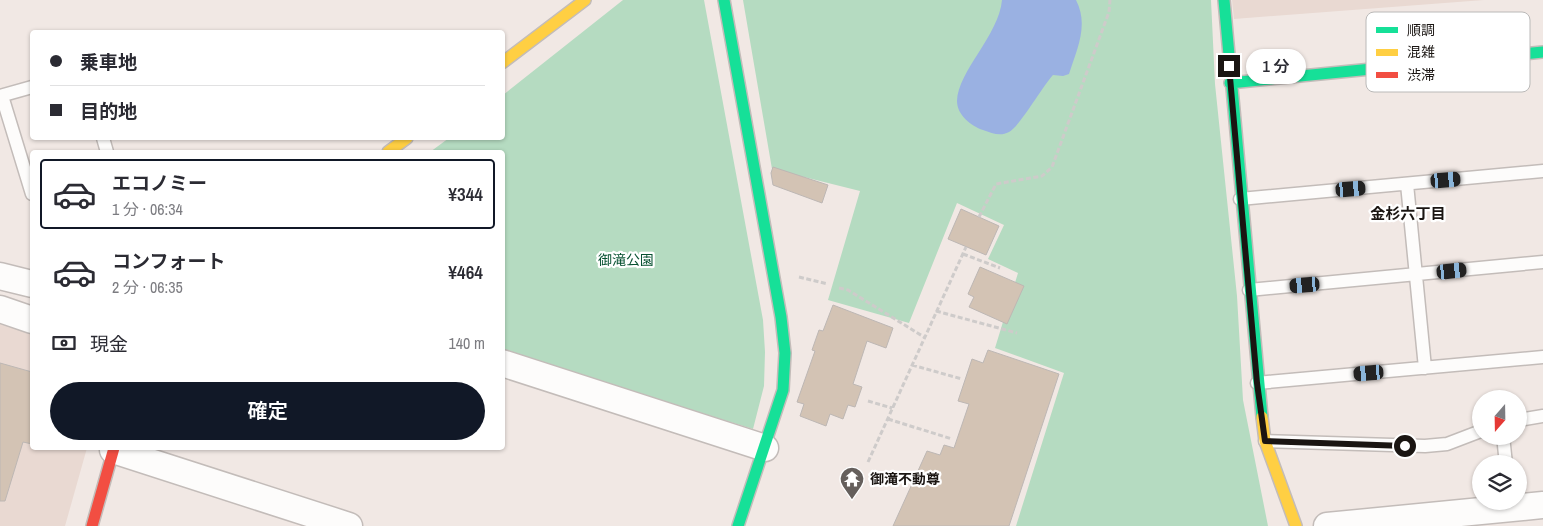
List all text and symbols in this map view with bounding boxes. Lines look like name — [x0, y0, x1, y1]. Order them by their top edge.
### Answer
legend — [1366, 12, 1530, 92]
text: 順調 — [1407, 21, 1435, 39]
text: 混雑 — [1407, 43, 1435, 61]
callout: 1 分 — [1246, 48, 1306, 84]
text: 乗車地 — [80, 49, 137, 75]
route end — [1218, 55, 1240, 77]
text: 1 分 — [1263, 55, 1289, 77]
text: 渋滞 — [1407, 66, 1435, 84]
text: 目的地 — [80, 98, 137, 124]
text: エコノミー — [112, 170, 207, 196]
car — [1430, 171, 1461, 189]
icon: car — [52, 172, 97, 217]
car — [1335, 180, 1366, 198]
text: ¥344 — [448, 181, 483, 207]
text: 1 分 · 06:34 — [112, 198, 183, 220]
district label: 金杉六丁目 — [1370, 203, 1446, 224]
text: コンフォート — [112, 248, 225, 274]
icon: car — [52, 250, 97, 295]
park label: 御滝公園 — [598, 251, 654, 269]
text: ¥464 — [448, 259, 483, 285]
car — [1436, 262, 1467, 280]
text: 2 分 · 06:35 — [112, 276, 183, 298]
car — [1289, 276, 1320, 294]
icon: cash — [50, 329, 78, 357]
text: 現金 — [90, 331, 128, 357]
text: 140 m — [449, 332, 485, 354]
car — [1353, 364, 1384, 382]
button: 確定 — [50, 382, 485, 440]
north arrow — [1472, 390, 1528, 445]
map controls — [1472, 390, 1527, 510]
route start — [1394, 435, 1416, 457]
button: layers — [1472, 455, 1527, 510]
temple icon: 御滝不動尊 — [839, 466, 865, 500]
place label: 御滝不動尊 — [870, 470, 940, 488]

